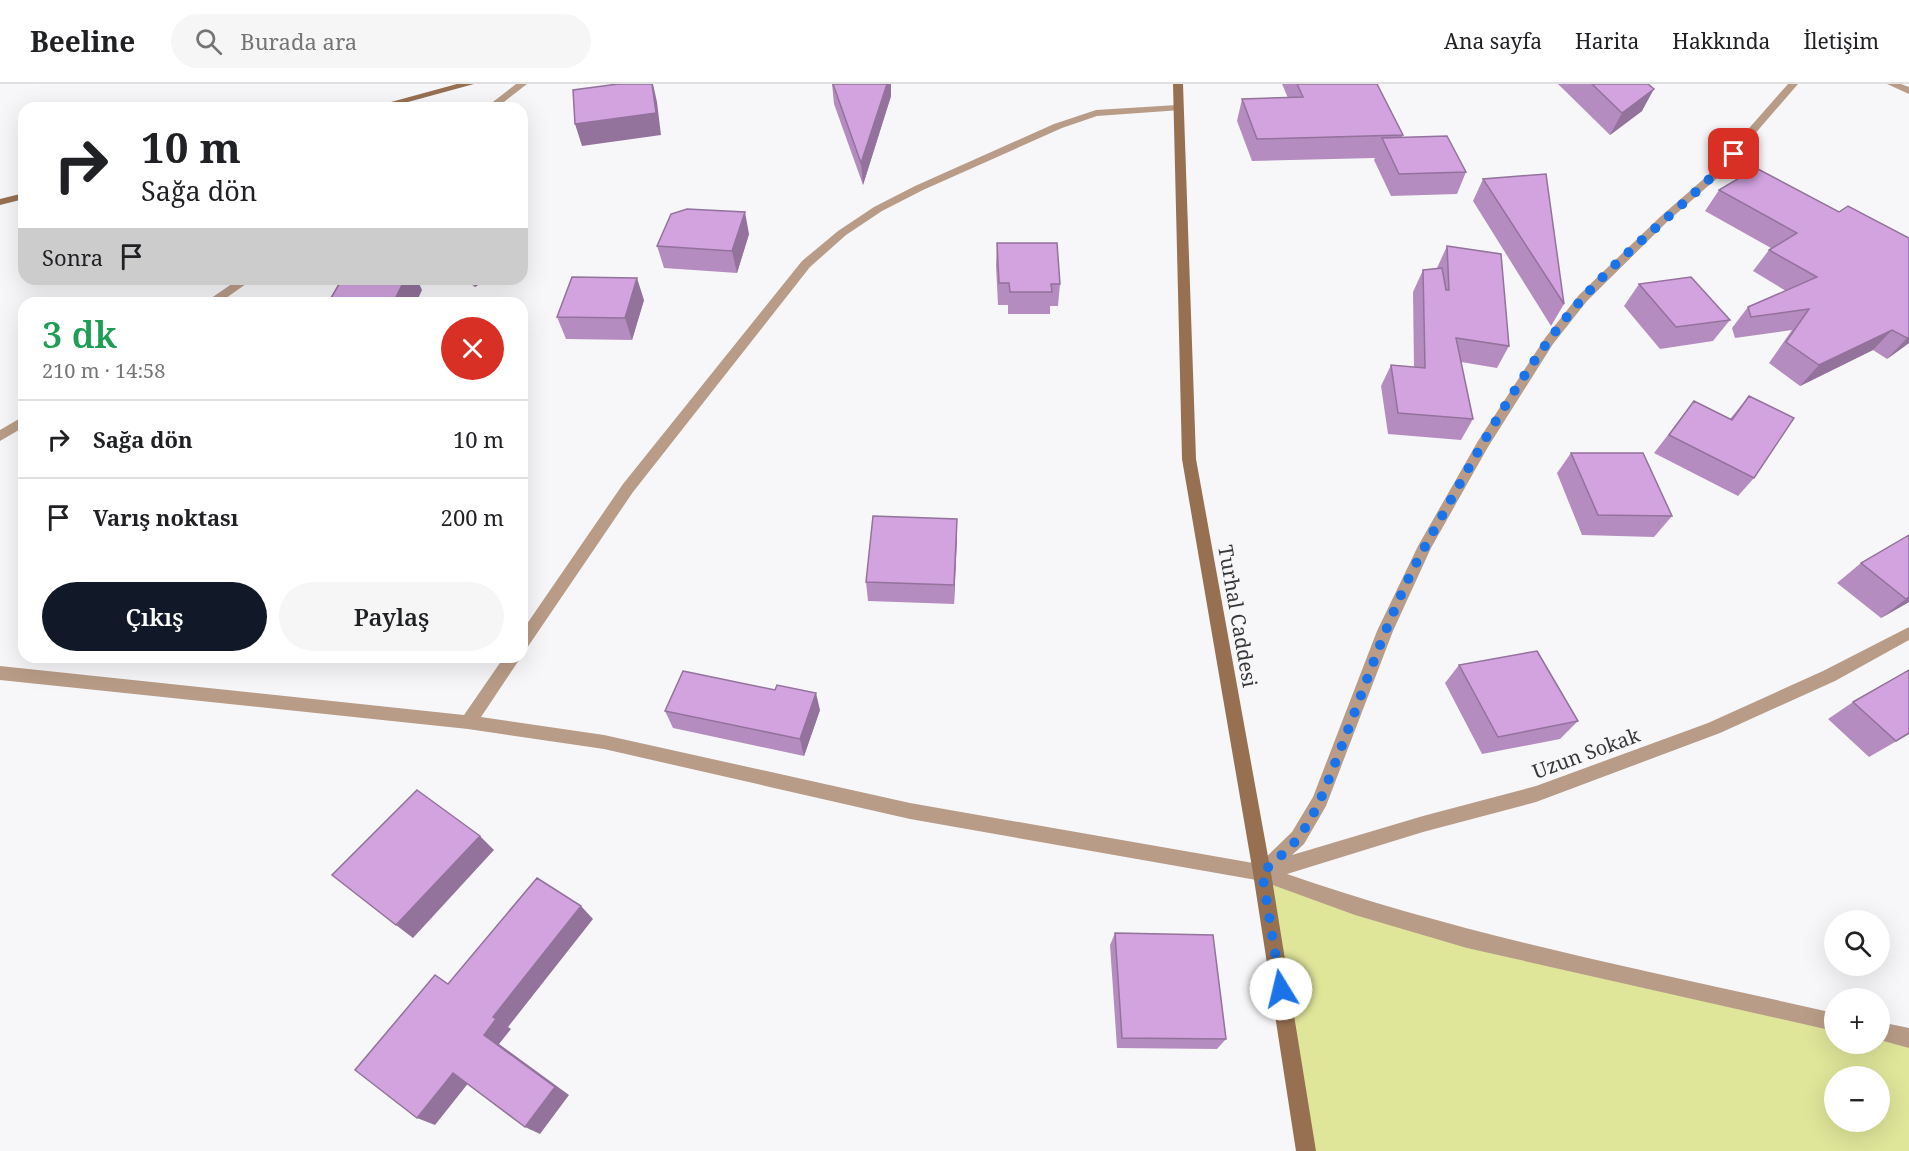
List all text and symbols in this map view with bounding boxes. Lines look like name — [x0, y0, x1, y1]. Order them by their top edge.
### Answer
search box — [171, 14, 591, 68]
text: Beeline — [30, 22, 135, 60]
icon: search — [192, 25, 225, 58]
text: Burada ara — [240, 26, 357, 56]
text: Ana sayfa — [1444, 27, 1542, 55]
text: Harita — [1575, 27, 1639, 55]
text: Hakkında — [1672, 27, 1770, 55]
text: İletişim — [1803, 27, 1879, 55]
text: 10 m — [141, 118, 241, 175]
icon: right — [42, 126, 120, 204]
pin — [1708, 128, 1759, 179]
icon: arrive — [1717, 137, 1750, 170]
text: Sağa dön — [141, 172, 257, 209]
icon: arrive — [115, 240, 148, 273]
text: Sonra — [42, 242, 103, 272]
text: 3 dk — [42, 310, 117, 359]
button: close — [441, 317, 504, 380]
text: 210 m · 14:58 — [42, 357, 165, 384]
icon: right — [42, 423, 75, 456]
text: Sağa dön — [93, 424, 193, 454]
text: 10 m — [453, 424, 504, 454]
icon: arrive — [42, 501, 75, 534]
text: Varış noktası — [93, 502, 238, 532]
text: 200 m — [441, 502, 504, 532]
street label: Turhal Caddesi — [1212, 543, 1264, 690]
button: Çıkış — [42, 582, 267, 651]
button: Paylaş — [279, 582, 504, 651]
street label: Uzun Sokak — [1529, 721, 1644, 785]
map controls — [1824, 910, 1890, 1132]
button: search — [1824, 910, 1890, 976]
position arrow — [1249, 957, 1313, 1021]
button: + — [1824, 988, 1890, 1054]
button: − — [1824, 1066, 1890, 1132]

